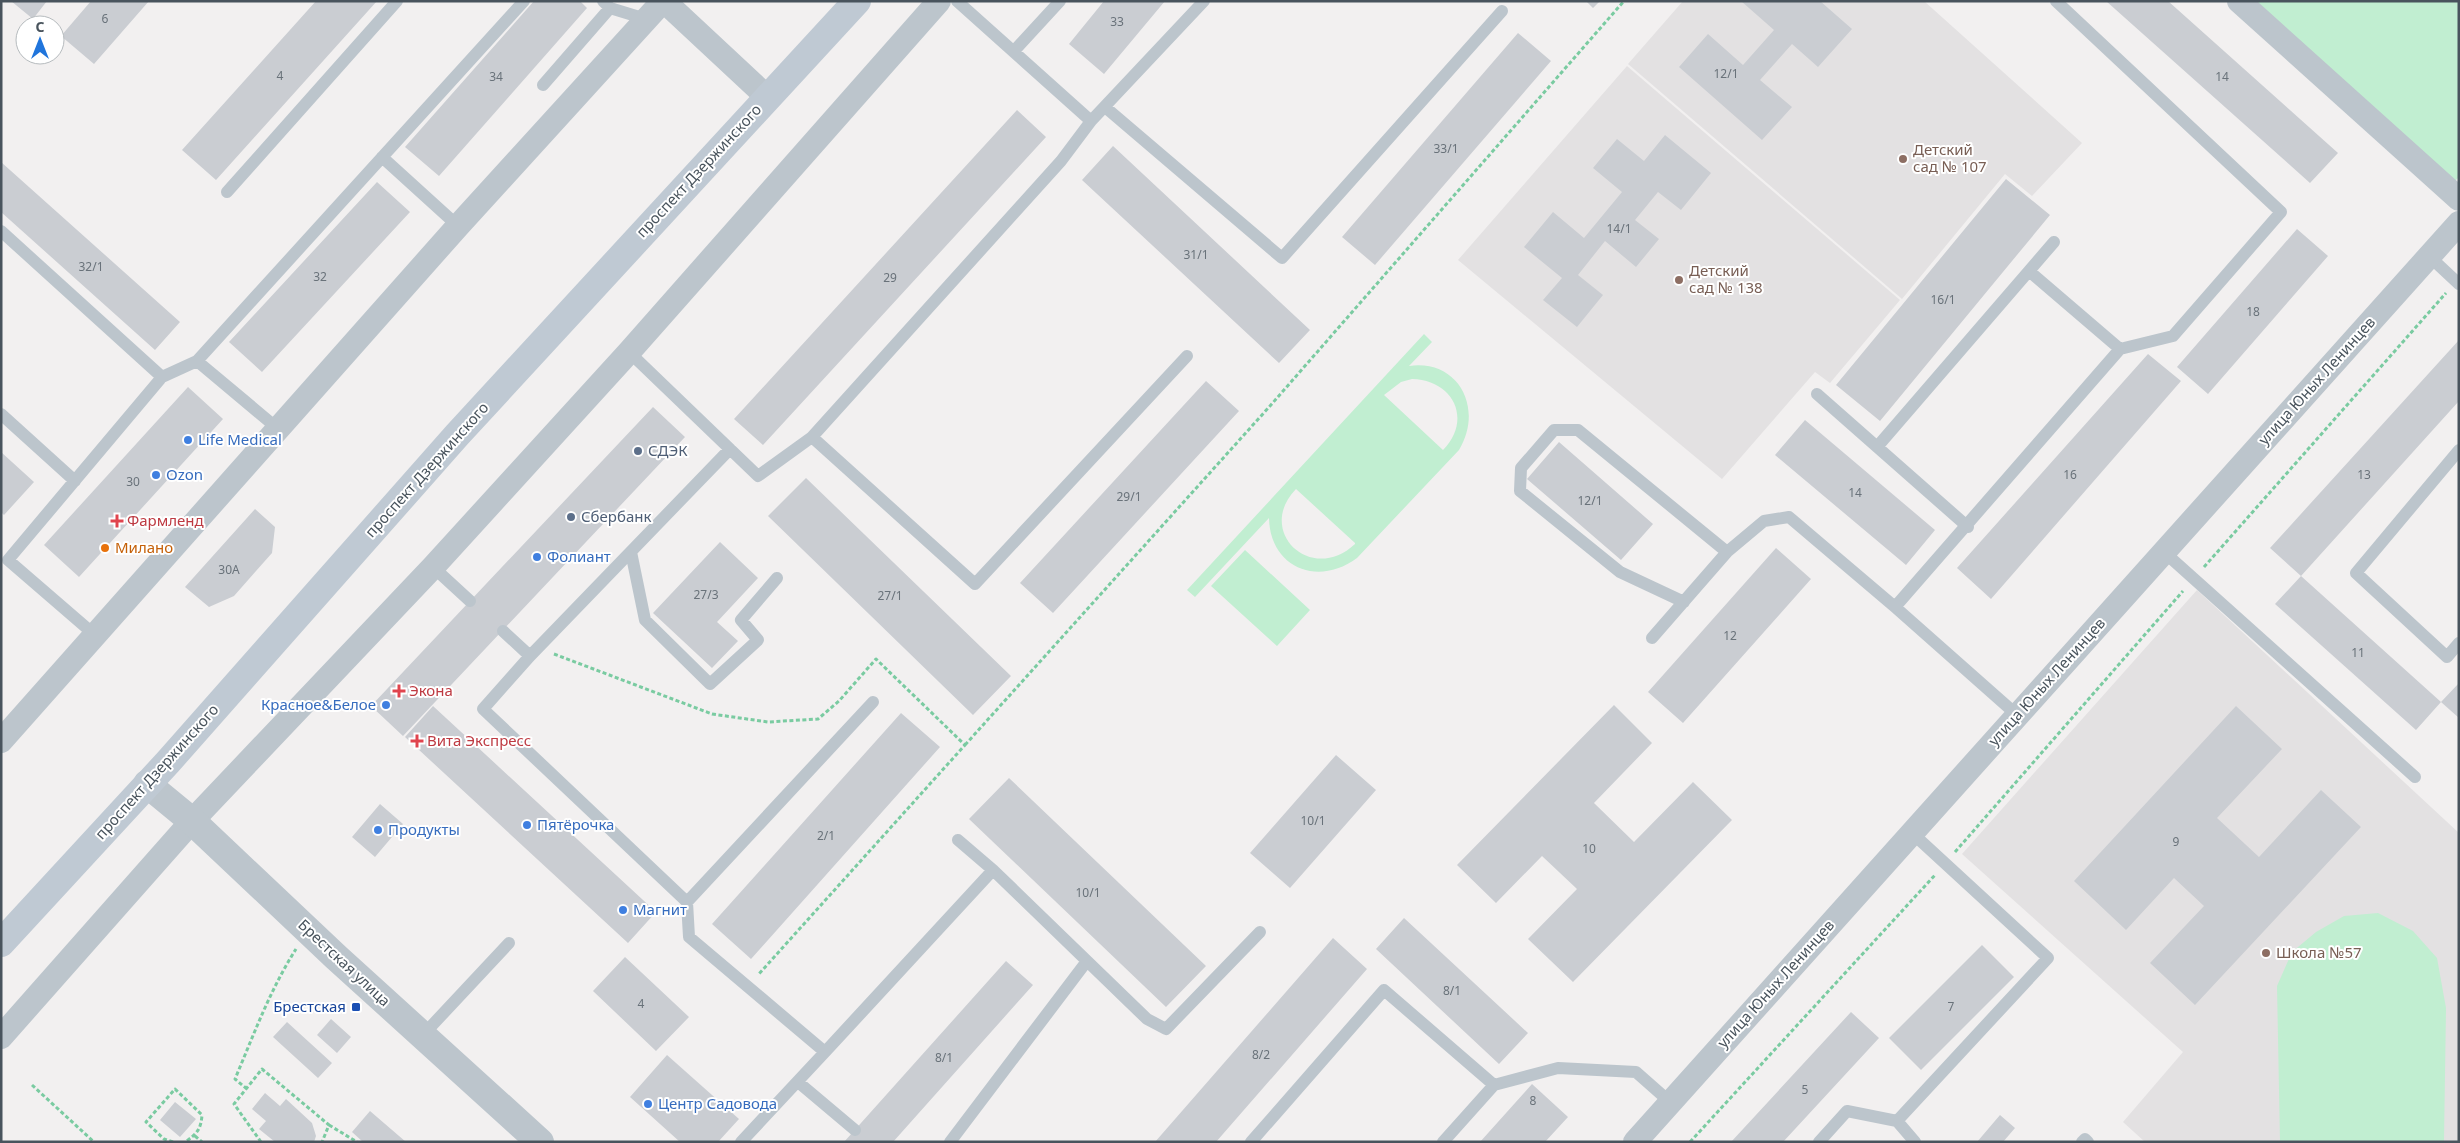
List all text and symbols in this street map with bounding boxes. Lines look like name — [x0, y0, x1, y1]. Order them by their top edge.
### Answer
house number: 6 — [102, 10, 109, 27]
house number: 33 — [1110, 13, 1124, 30]
north arrow — [15, 15, 65, 65]
text: С — [35, 17, 45, 36]
house number: 12/1 — [1713, 65, 1739, 82]
house number: 4 — [277, 67, 284, 84]
house number: 34 — [489, 68, 503, 85]
house number: 14 — [2215, 68, 2229, 85]
street label: проспект Дзержинского — [631, 99, 765, 241]
place label: Детский сад № 107 — [1913, 139, 1987, 176]
house number: 33/1 — [1433, 140, 1459, 157]
marker: Детский сад № 107 — [1897, 153, 1909, 165]
house number: 14/1 — [1606, 220, 1632, 237]
house number: 31/1 — [1183, 246, 1209, 263]
house number: 32/1 — [78, 258, 104, 275]
place label: Детский сад № 138 — [1689, 260, 1763, 297]
house number: 32 — [313, 268, 327, 285]
house number: 29 — [883, 269, 897, 286]
marker: Детский сад № 138 — [1673, 274, 1685, 286]
house number: 16/1 — [1930, 291, 1956, 308]
house number: 18 — [2246, 303, 2260, 320]
street label: улица Юных Ленинцев — [2253, 312, 2379, 449]
street label: проспект Дзержинского — [360, 397, 492, 541]
place label: Life Medical — [198, 429, 282, 449]
marker: Life Medical — [182, 434, 194, 446]
place label: СДЭК — [648, 440, 688, 460]
marker: СДЭК — [632, 445, 644, 457]
place label: Ozon — [166, 464, 203, 484]
house number: 16 — [2063, 466, 2077, 483]
house number: 13 — [2357, 466, 2371, 483]
marker: Ozon — [150, 469, 162, 481]
house number: 30 — [126, 473, 140, 490]
house number: 14 — [1848, 484, 1862, 501]
house number: 29/1 — [1116, 488, 1142, 505]
house number: 12/1 — [1577, 492, 1603, 509]
place label: Сбербанк — [581, 506, 651, 526]
place label: Фармленд — [127, 510, 204, 530]
marker: Сбербанк — [565, 511, 577, 523]
marker: Фармленд — [111, 515, 123, 527]
place label: Милано — [115, 537, 173, 557]
marker: Милано — [99, 542, 111, 554]
place label: Фолиант — [547, 546, 611, 566]
marker: Фолиант — [531, 551, 543, 563]
house number: 30А — [218, 561, 240, 578]
house number: 27/3 — [693, 586, 719, 603]
house number: 27/1 — [877, 587, 903, 604]
street label: улица Юных Ленинцев — [1983, 613, 2109, 750]
house number: 12 — [1723, 627, 1737, 644]
house number: 11 — [2351, 644, 2365, 661]
place label: Экона — [409, 680, 453, 700]
marker: Экона — [393, 685, 405, 697]
place label: Красное&Белое — [261, 694, 376, 714]
street label: проспект Дзержинского — [90, 699, 222, 843]
marker: Красное&Белое — [380, 699, 392, 711]
place label: Вита Экспресс — [427, 730, 531, 750]
marker: Вита Экспресс — [411, 735, 423, 747]
house number: 10/1 — [1300, 812, 1326, 829]
place label: Пятёрочка — [537, 814, 614, 834]
place label: Продукты — [388, 819, 460, 839]
marker: Пятёрочка — [521, 819, 533, 831]
marker: Продукты — [372, 824, 384, 836]
house number: 2/1 — [817, 827, 835, 844]
house number: 9 — [2173, 833, 2180, 850]
house number: 10 — [1582, 840, 1596, 857]
house number: 10/1 — [1075, 884, 1101, 901]
place label: Магнит — [633, 899, 687, 919]
marker: Магнит — [617, 904, 629, 916]
street label: улица Юных Ленинцев — [1712, 915, 1838, 1052]
street label: Брестская улица — [294, 916, 394, 1010]
place label: Школа №57 — [2276, 942, 2362, 962]
marker: Школа №57 — [2260, 947, 2272, 959]
house number: 8/1 — [1443, 982, 1461, 999]
house number: 4 — [638, 995, 645, 1012]
place label: Брестская — [273, 998, 346, 1016]
house number: 7 — [1948, 998, 1955, 1015]
marker: Брестская — [350, 1001, 362, 1013]
house number: 8/2 — [1252, 1046, 1270, 1063]
house number: 8/1 — [935, 1049, 953, 1066]
house number: 5 — [1802, 1081, 1809, 1098]
house number: 8 — [1530, 1092, 1537, 1109]
place label: Центр Садовода — [658, 1093, 777, 1113]
marker: Центр Садовода — [642, 1098, 654, 1110]

